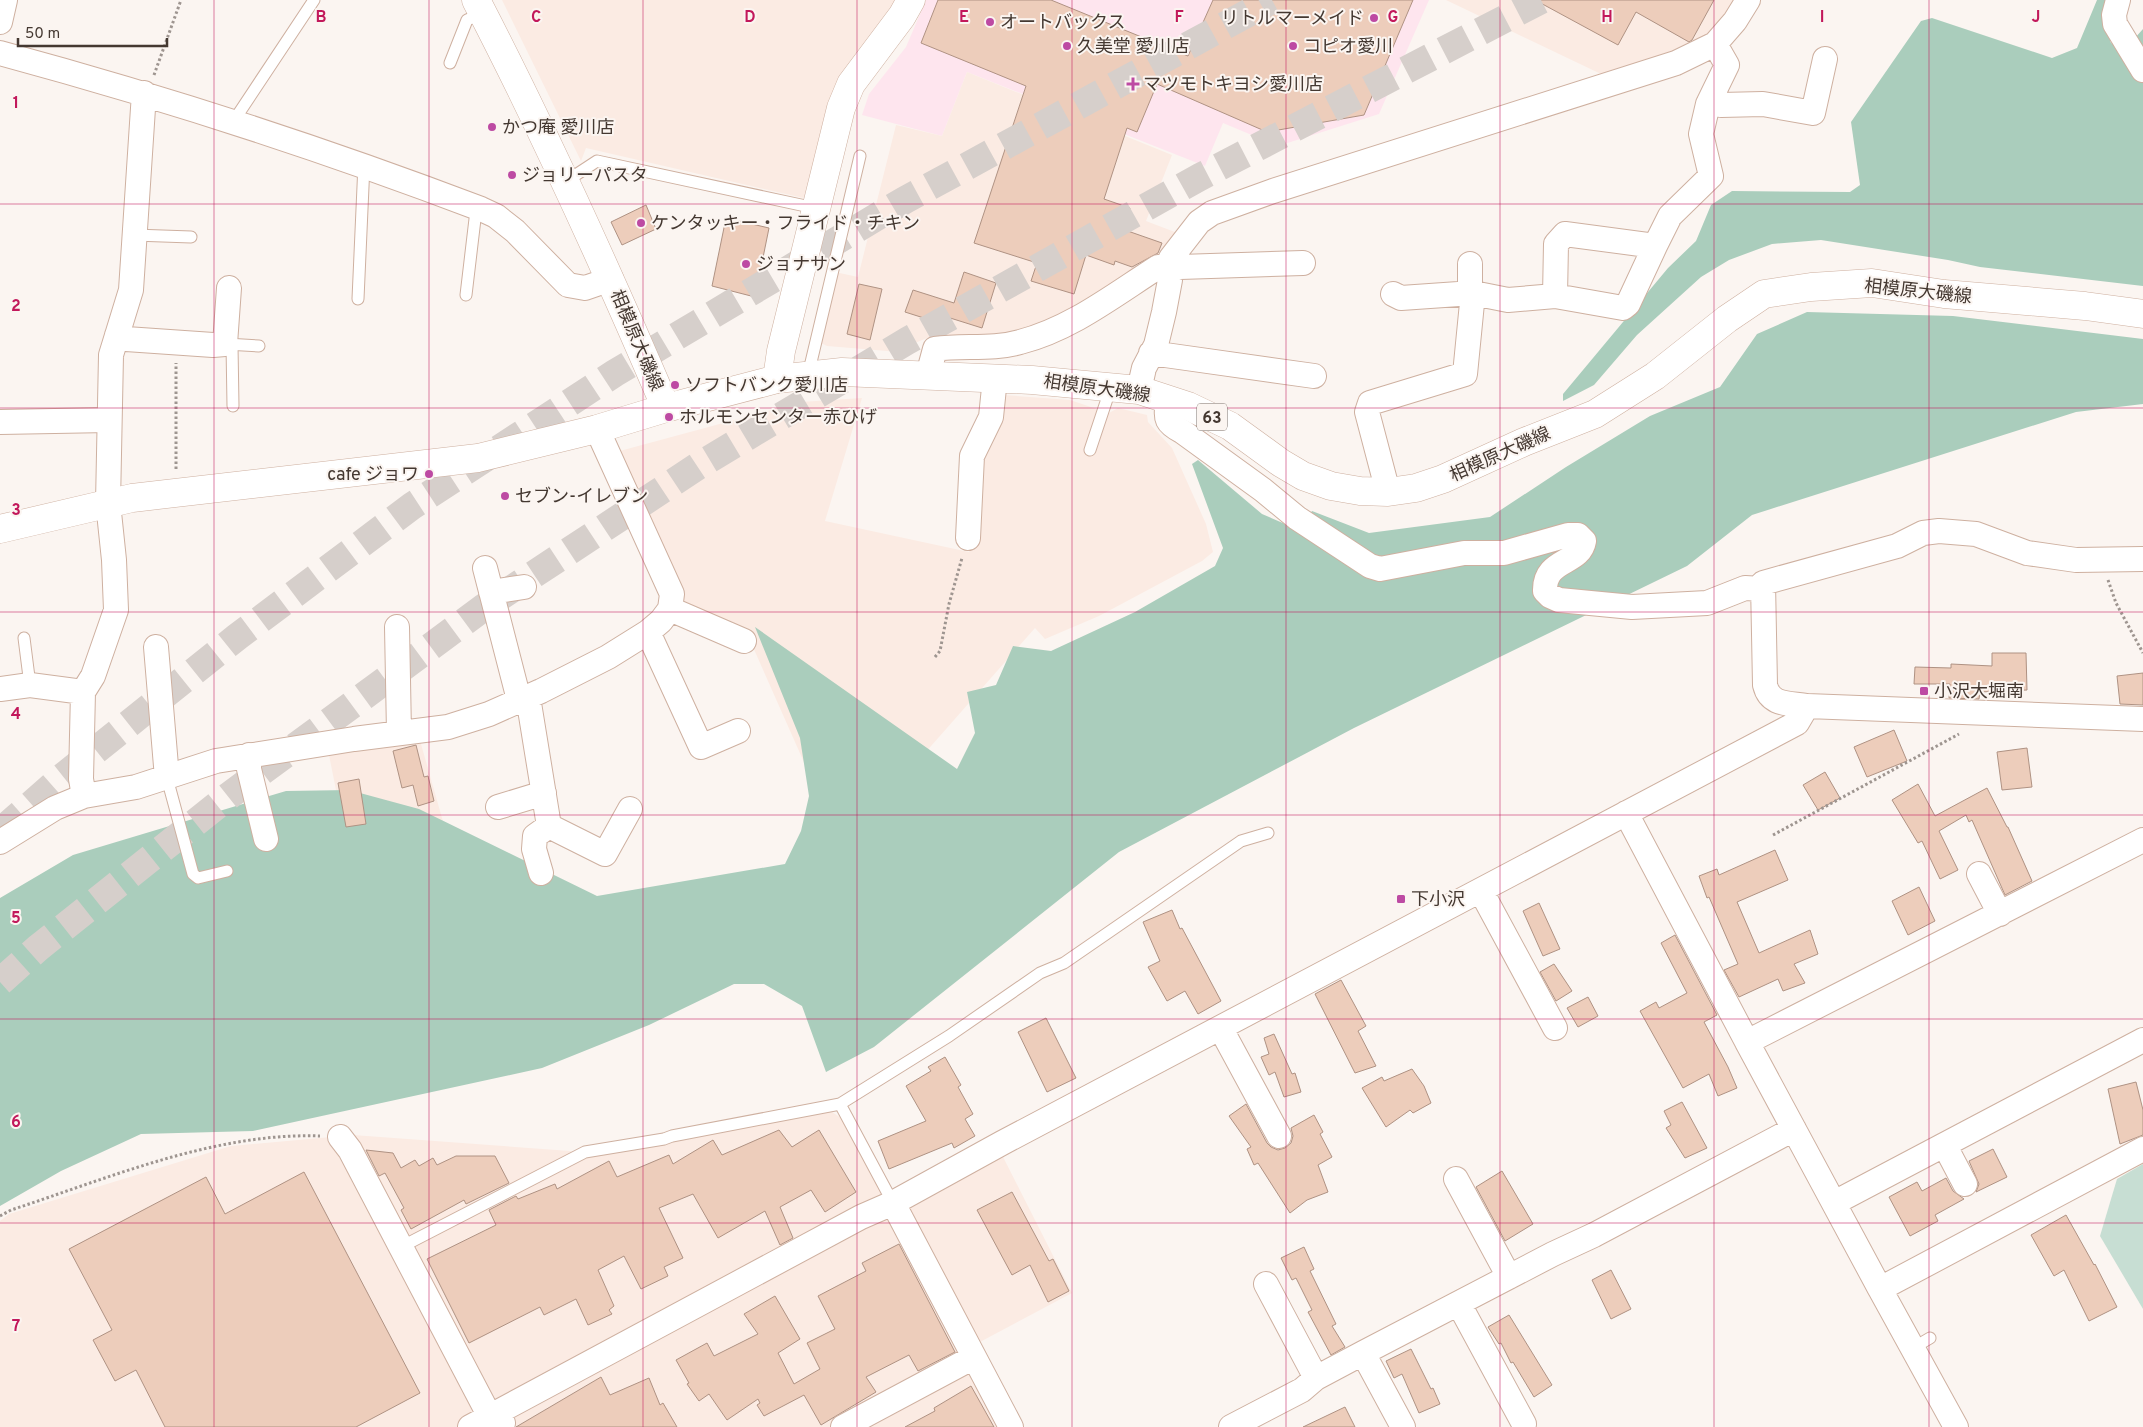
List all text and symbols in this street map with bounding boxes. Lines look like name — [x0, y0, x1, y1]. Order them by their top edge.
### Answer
text: B — [315, 8, 327, 28]
text: C — [531, 8, 541, 28]
text: D — [744, 8, 756, 28]
text: E — [959, 8, 969, 28]
text: F — [1174, 8, 1184, 28]
place label: リトルマーメイド — [1221, 8, 1364, 31]
text: G — [1388, 8, 1398, 28]
text: H — [1601, 8, 1613, 28]
text: I — [1820, 8, 1824, 28]
text: J — [2032, 8, 2040, 28]
place label: オートバックス — [1000, 12, 1125, 35]
marker: リトルマーメイド — [1368, 12, 1380, 24]
scale bar — [18, 15, 166, 47]
marker: オートバックス — [984, 16, 996, 28]
text: 50 m — [25, 25, 60, 44]
place label: 久美堂 愛川店 — [1077, 36, 1189, 59]
place label: コピオ愛川 — [1303, 36, 1393, 59]
marker: 久美堂 愛川店 — [1061, 40, 1073, 52]
marker: コピオ愛川 — [1287, 40, 1299, 52]
place label: マツモトキヨシ愛川店 — [1143, 74, 1323, 97]
marker: マツモトキヨシ愛川店 — [1127, 78, 1139, 90]
text: 1 — [13, 94, 19, 114]
place label: かつ庵 愛川店 — [502, 117, 614, 140]
marker: かつ庵 愛川店 — [486, 121, 498, 133]
place label: ジョリーパスタ — [522, 165, 648, 188]
marker: ジョリーパスタ — [506, 169, 518, 181]
place label: ケンタッキー・フライド・チキン — [651, 213, 920, 236]
marker: ケンタッキー・フライド・チキン — [635, 217, 647, 229]
place label: ジョナサン — [756, 254, 846, 277]
marker: ジョナサン — [740, 258, 752, 270]
street label: 相模原大磯線 — [1863, 275, 1973, 310]
street label: 相模原大磯線 — [604, 286, 667, 395]
text: 2 — [11, 297, 21, 317]
street label: 相模原大磯線 — [1042, 371, 1152, 408]
place label: ソフトバンク愛川店 — [685, 375, 848, 398]
marker: ソフトバンク愛川店 — [669, 379, 681, 391]
road number: 63 — [1197, 404, 1227, 431]
place label: ホルモンセンター赤ひげ — [679, 407, 877, 430]
marker: ホルモンセンター赤ひげ — [663, 411, 675, 423]
street label: 相模原大磯線 — [1447, 423, 1555, 488]
place label: cafe ジョワ — [327, 464, 419, 487]
marker: cafe ジョワ — [423, 468, 435, 480]
place label: セブン-イレブン — [515, 486, 648, 509]
marker: セブン-イレブン — [499, 490, 511, 502]
text: 3 — [11, 501, 21, 521]
place label: 小沢大堀南 — [1934, 681, 2024, 704]
marker: 小沢大堀南 — [1918, 685, 1930, 697]
text: 4 — [11, 705, 21, 725]
place label: 下小沢 — [1411, 889, 1465, 912]
marker: 下小沢 — [1395, 893, 1407, 905]
text: 5 — [11, 909, 21, 929]
text: 6 — [11, 1113, 21, 1133]
text: 7 — [12, 1317, 20, 1337]

